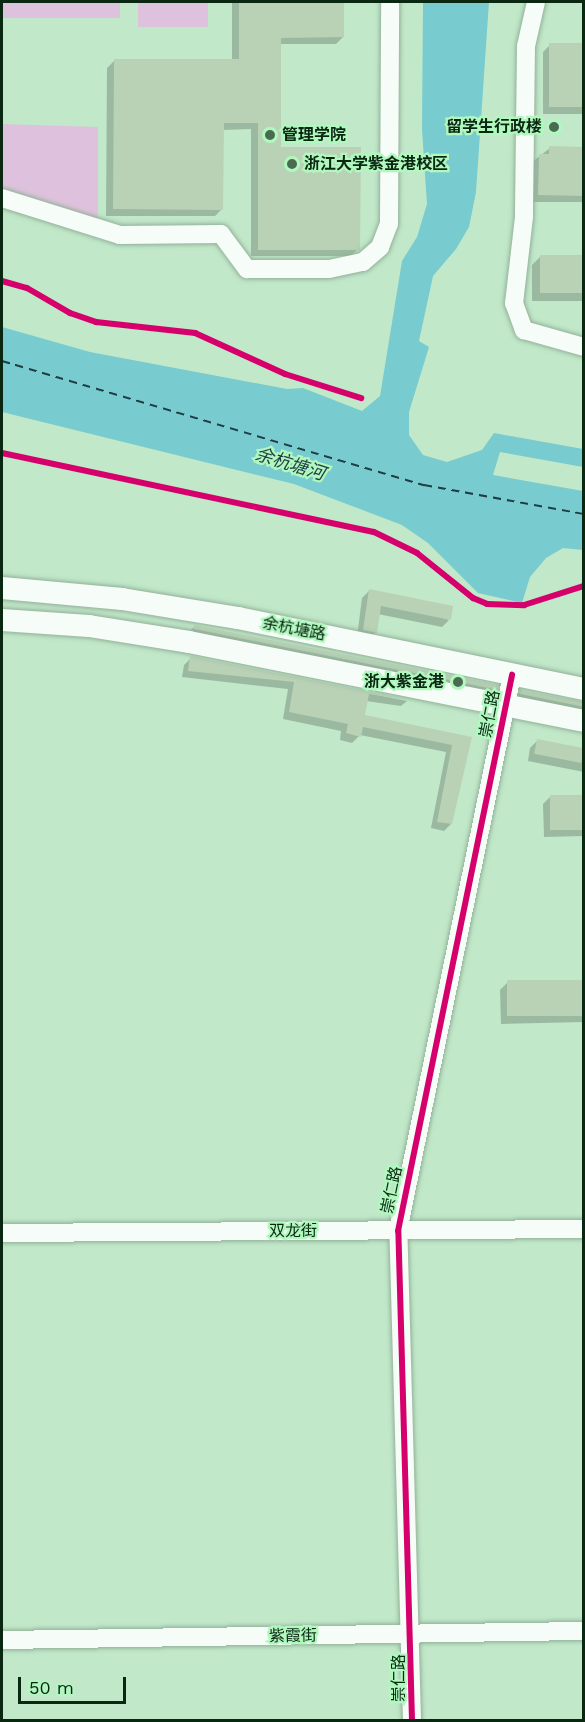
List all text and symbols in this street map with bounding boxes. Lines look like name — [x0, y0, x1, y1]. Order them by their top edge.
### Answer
place label: 留学生行政楼 — [446, 117, 542, 137]
marker: 留学生行政楼 — [547, 120, 561, 134]
place label: 管理学院 — [282, 125, 346, 145]
marker: 管理学院 — [263, 128, 277, 142]
place label: 浙江大学紫金港校区 — [304, 154, 448, 174]
marker: 浙江大学紫金港校区 — [285, 157, 299, 171]
water label: 余杭塘河 — [252, 443, 328, 485]
street label: 余杭塘路 — [261, 613, 327, 645]
place label: 浙大紫金港 — [364, 672, 444, 692]
marker: 浙大紫金港 — [449, 673, 467, 691]
street label: 崇仁路 — [476, 689, 504, 739]
street label: 崇仁路 — [378, 1165, 406, 1215]
street label: 双龙街 — [269, 1221, 317, 1241]
street label: 紫霞街 — [269, 1626, 317, 1646]
street label: 崇仁路 — [389, 1654, 409, 1702]
scale bar — [21, 1665, 129, 1703]
text: 50 m — [29, 1677, 74, 1698]

